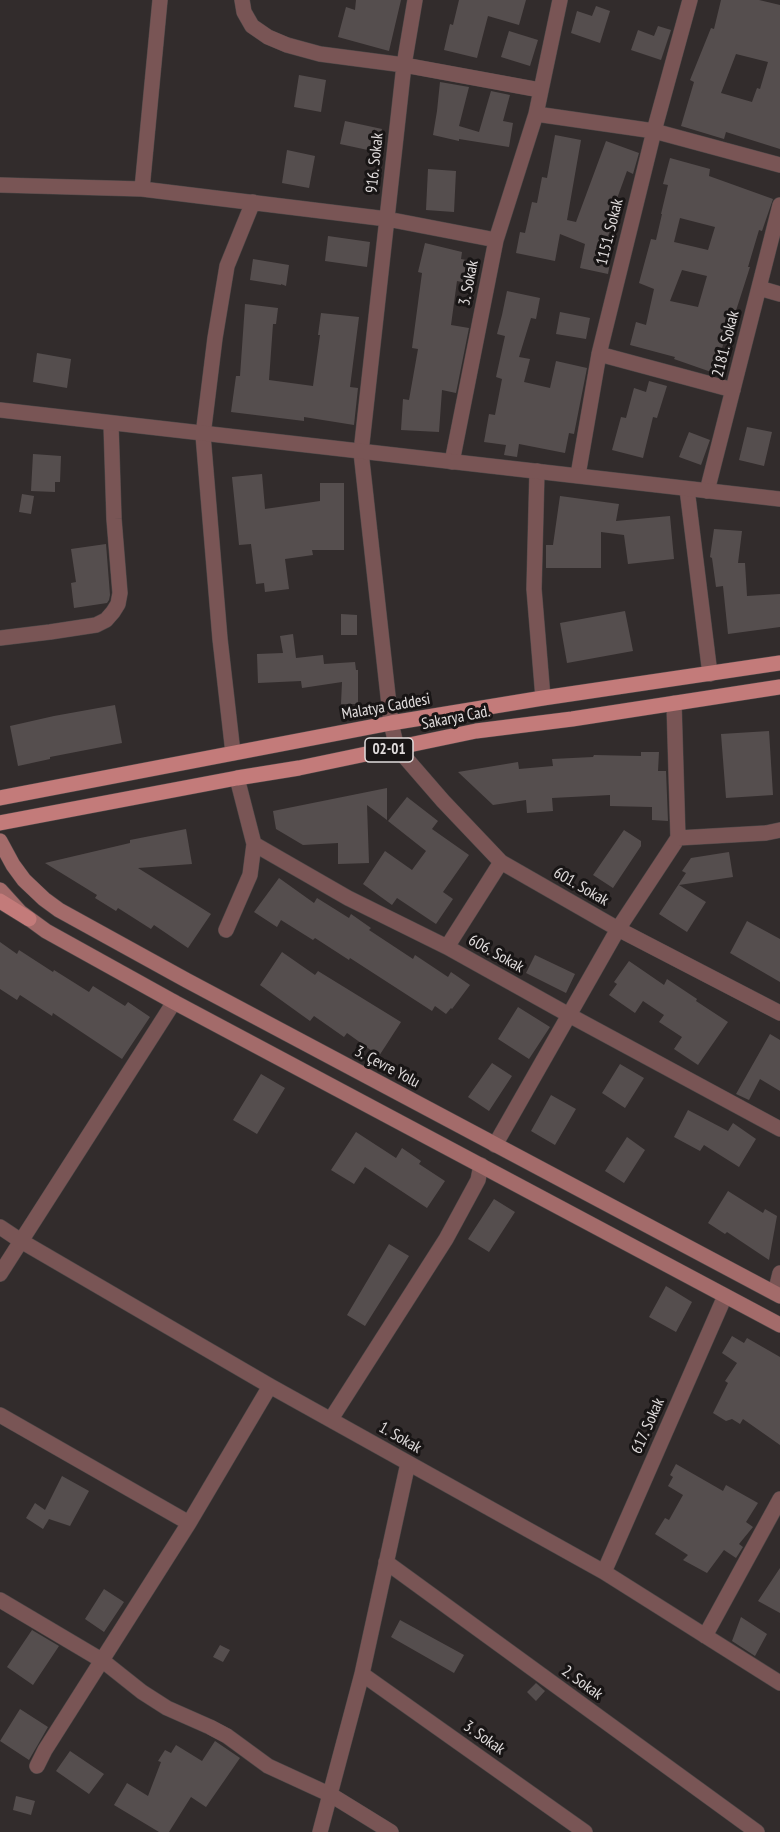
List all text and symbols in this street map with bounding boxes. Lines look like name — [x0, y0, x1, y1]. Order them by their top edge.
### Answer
street label: 916. Sokak — [362, 132, 388, 194]
street label: 1151. Sokak — [593, 197, 627, 267]
street label: 3. Sokak — [455, 259, 483, 307]
street label: 2181. Sokak — [709, 309, 743, 379]
street label: Malatya Caddesi — [340, 690, 432, 724]
street label: Sakarya Cad. — [420, 702, 492, 734]
road number: 02-01 — [365, 738, 413, 762]
street label: 601. Sokak — [550, 864, 612, 910]
street label: 606. Sokak — [465, 931, 527, 977]
street label: 3. Çevre Yolu — [351, 1042, 423, 1092]
street label: 617. Sokak — [627, 1395, 669, 1457]
street label: 1. Sokak — [375, 1418, 425, 1458]
street label: 2. Sokak — [558, 1662, 606, 1704]
street label: 3. Sokak — [460, 1717, 508, 1759]

